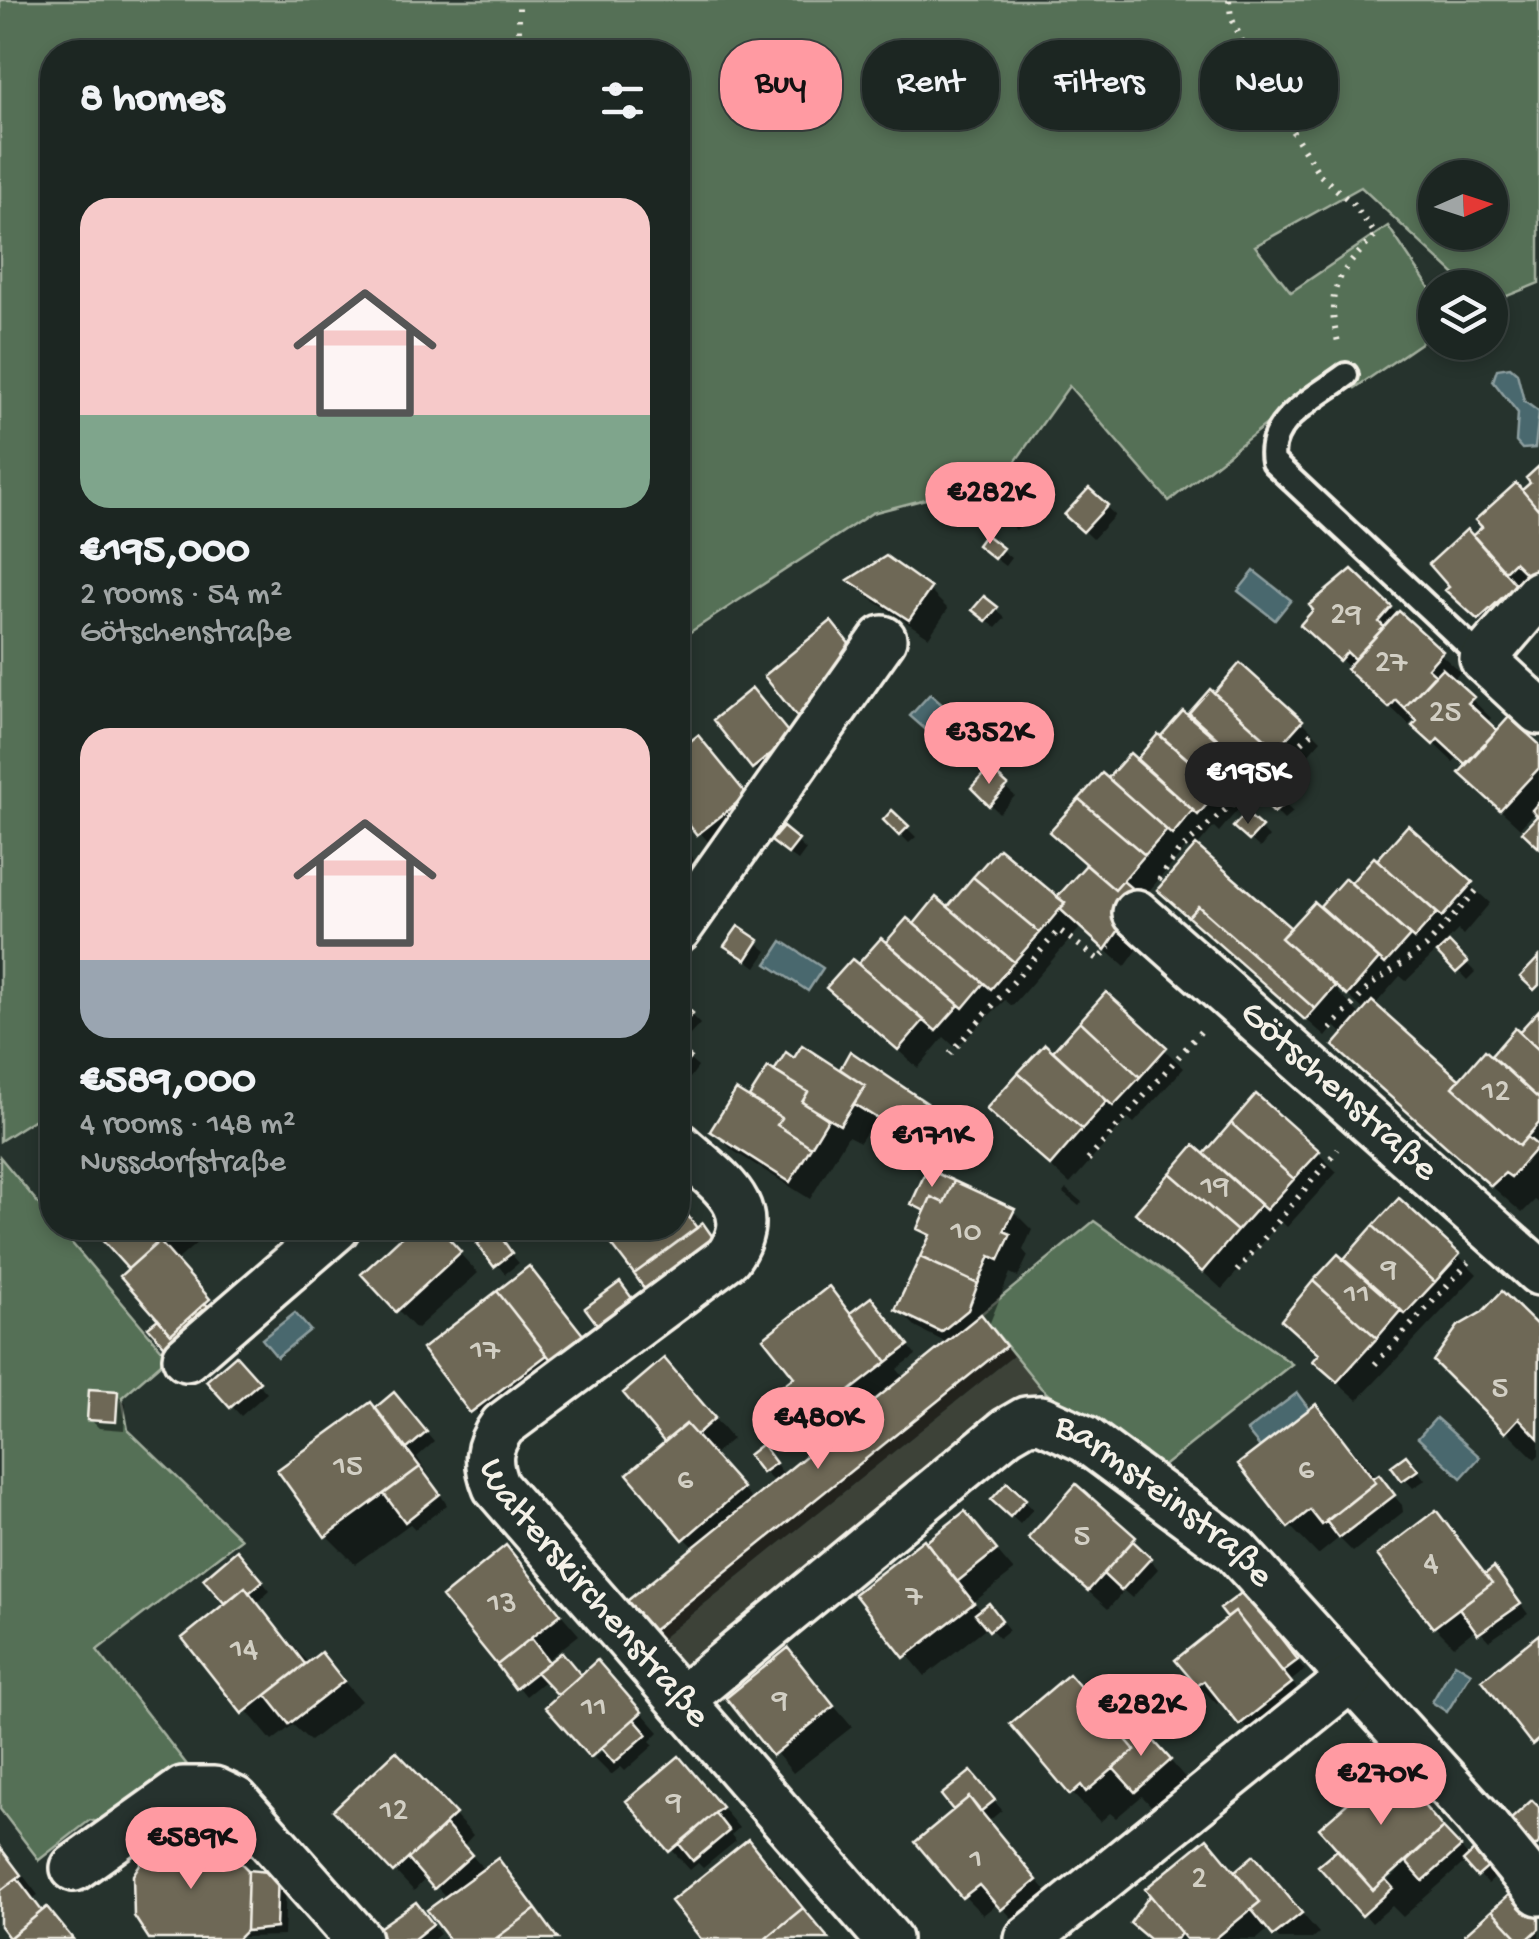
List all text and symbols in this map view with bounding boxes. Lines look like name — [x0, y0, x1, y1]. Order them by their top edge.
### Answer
chip: Buy — [720, 40, 842, 130]
chip: Rent — [862, 40, 999, 130]
chip: Filters — [1019, 40, 1180, 130]
chip: New — [1200, 40, 1338, 130]
icon: filters — [595, 73, 650, 128]
text: 8 homes — [80, 76, 224, 125]
north arrow — [1418, 160, 1508, 250]
map controls — [1418, 160, 1508, 360]
icon: home — [275, 263, 455, 443]
button: layers — [1418, 270, 1508, 360]
pin: €282K — [920, 462, 1060, 547]
text: €282K — [947, 475, 1033, 513]
text: €195,000 — [80, 528, 250, 577]
text: 2 rooms · 54 m² — [80, 577, 282, 615]
house number: 29 — [1330, 597, 1362, 635]
text: Götschenstraße — [80, 615, 291, 653]
house number: 27 — [1375, 645, 1409, 683]
house number: 25 — [1429, 695, 1461, 733]
pin: €352K — [919, 702, 1059, 787]
text: €352K — [946, 715, 1032, 753]
pin: €195K — [1178, 742, 1318, 827]
text: €195K — [1207, 755, 1289, 793]
icon: home — [275, 793, 455, 973]
street label: Götschenstraße — [1229, 993, 1446, 1193]
text: €589,000 — [80, 1058, 256, 1107]
house number: 12 — [1481, 1074, 1510, 1112]
pin: €171K — [862, 1105, 1002, 1190]
text: 4 rooms · 148 m² — [80, 1107, 296, 1145]
text: €171K — [892, 1118, 972, 1156]
text: Nussdorfstraße — [80, 1145, 286, 1183]
house number: 19 — [1200, 1169, 1229, 1207]
house number: 10 — [949, 1214, 982, 1252]
house number: 9 — [1380, 1252, 1397, 1290]
house number: 11 — [1343, 1277, 1370, 1315]
house number: 17 — [469, 1333, 501, 1371]
house number: 5 — [1492, 1371, 1508, 1409]
pin: €480K — [748, 1387, 888, 1472]
text: €480K — [774, 1400, 862, 1438]
street label: Barmsteinstraße — [1046, 1405, 1282, 1598]
house number: 15 — [332, 1449, 363, 1487]
house number: 6 — [1298, 1452, 1315, 1490]
street label: Walterskirchenstraße — [467, 1455, 718, 1739]
house number: 6 — [677, 1462, 694, 1500]
house number: 5 — [1074, 1519, 1090, 1557]
house number: 4 — [1423, 1546, 1439, 1584]
house number: 7 — [905, 1579, 924, 1617]
house number: 13 — [486, 1586, 517, 1624]
house number: 14 — [229, 1632, 258, 1670]
pin: €282K — [1071, 1674, 1211, 1759]
house number: 9 — [771, 1683, 788, 1721]
text: €282K — [1098, 1687, 1184, 1725]
house number: 11 — [580, 1690, 607, 1728]
pin: €270K — [1311, 1743, 1451, 1828]
text: €270K — [1337, 1756, 1425, 1794]
house number: 9 — [665, 1785, 682, 1823]
house number: 12 — [379, 1793, 408, 1831]
pin: €589K — [121, 1807, 261, 1892]
text: €589K — [147, 1820, 235, 1858]
house number: 1 — [969, 1842, 982, 1880]
house number: 2 — [1191, 1861, 1207, 1899]

